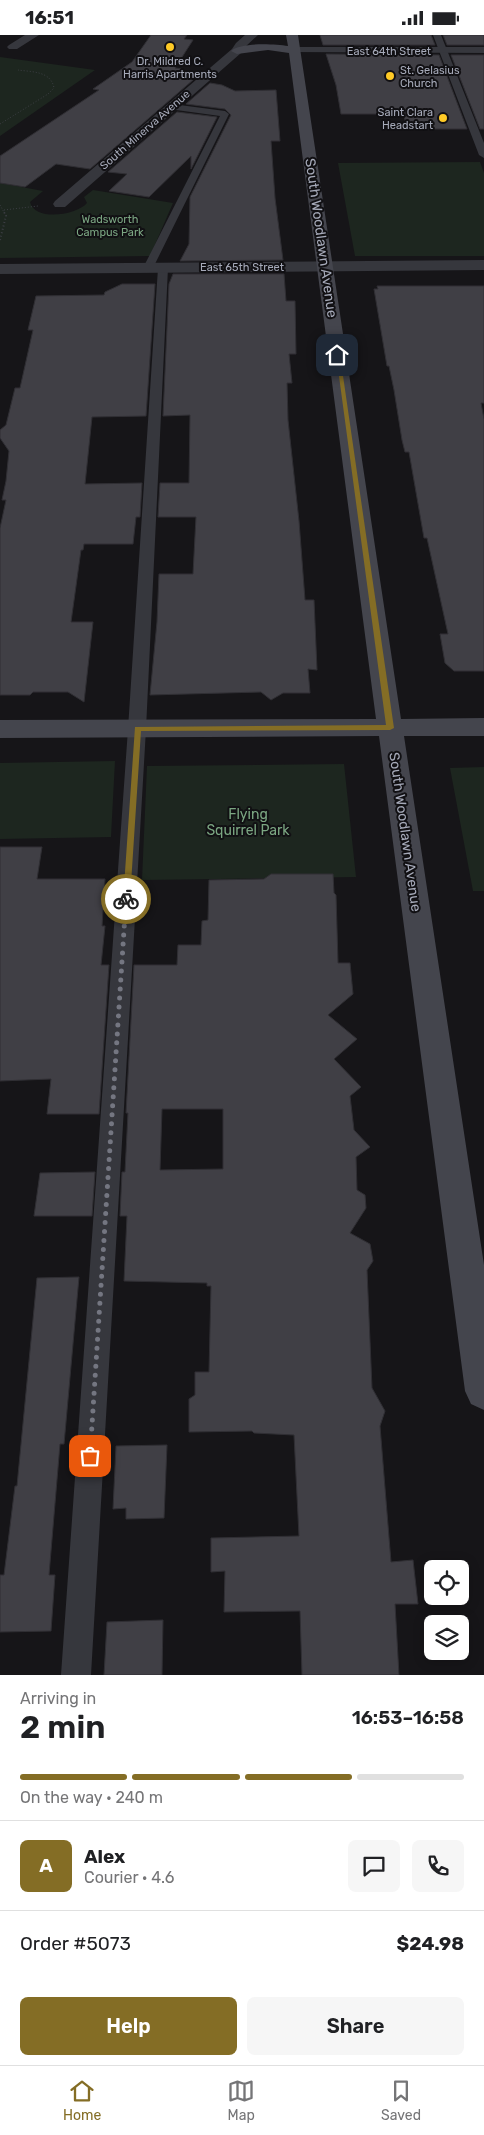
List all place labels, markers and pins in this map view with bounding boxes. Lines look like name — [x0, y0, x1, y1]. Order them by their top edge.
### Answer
marker: Dr. Mildred C. Harris Apartments — [164, 41, 176, 53]
place label: Dr. Mildred C. Harris Apartments — [123, 55, 217, 81]
place label: St. Gelasius Church — [400, 64, 460, 90]
marker: St. Gelasius Church — [384, 70, 396, 82]
place label: Saint Clara Headstart — [378, 106, 434, 132]
marker: Saint Clara Headstart — [437, 112, 449, 124]
pin — [316, 334, 358, 376]
pin — [69, 1435, 111, 1477]

